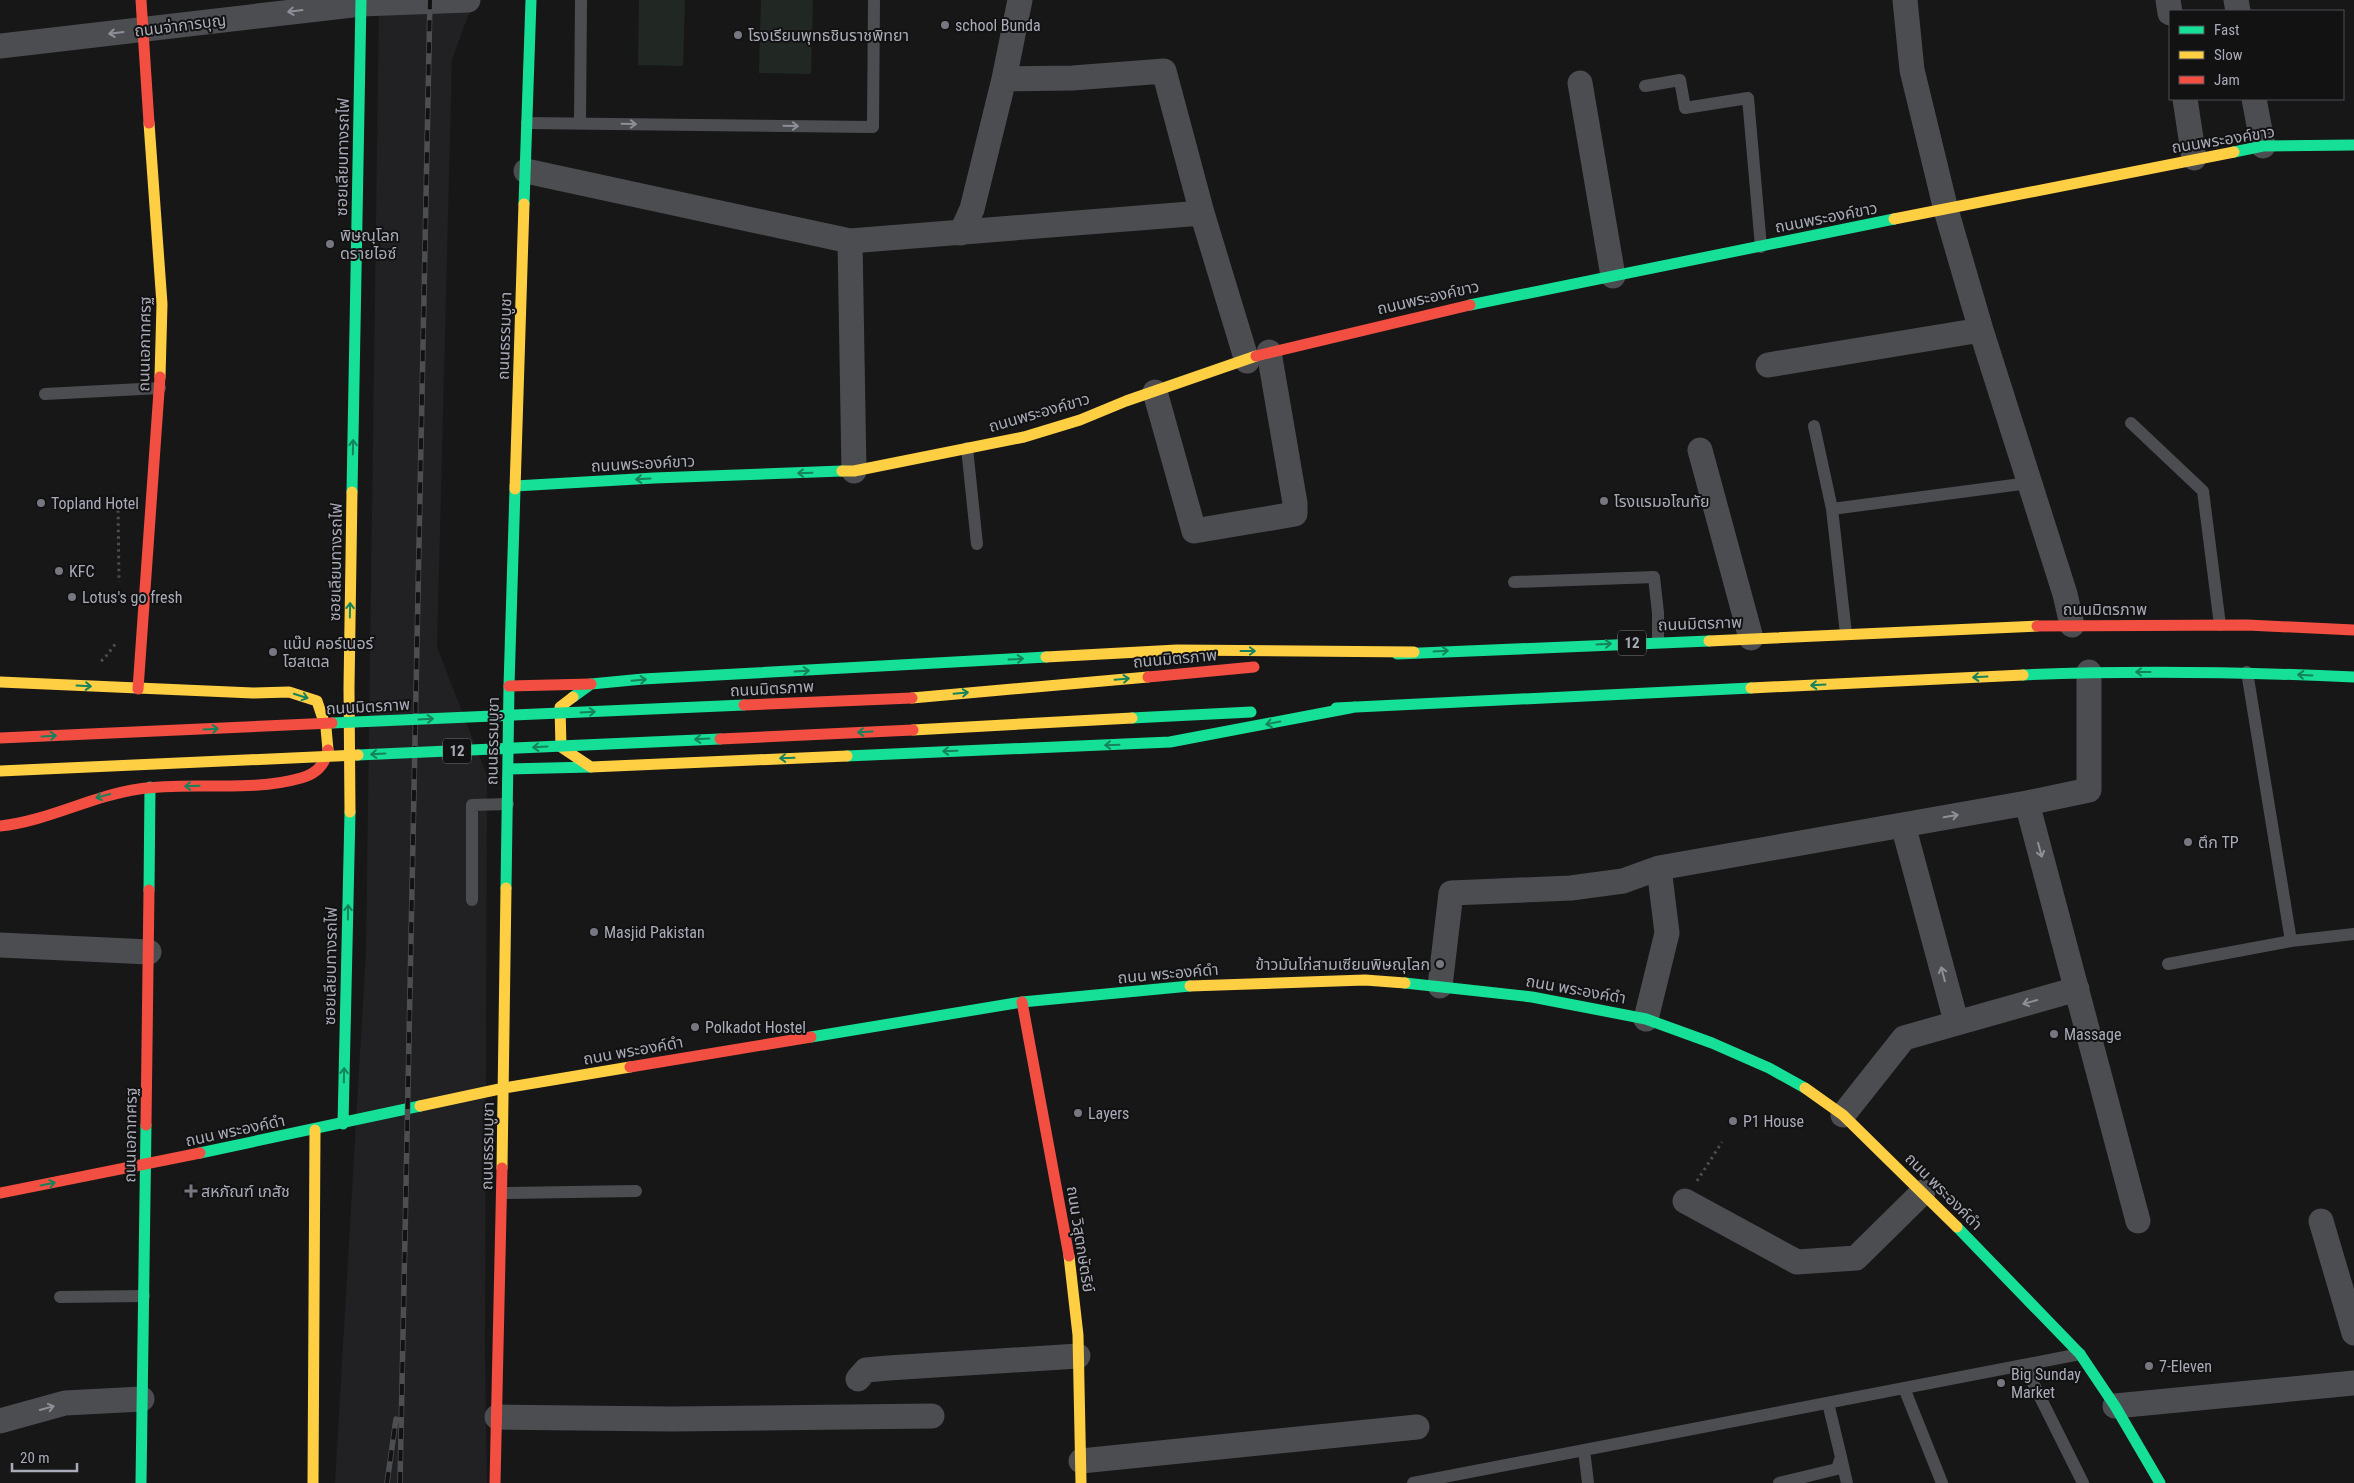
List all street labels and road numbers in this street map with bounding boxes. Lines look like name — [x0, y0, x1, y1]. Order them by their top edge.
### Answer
street label: ถนนจ่าการบุญ — [133, 10, 227, 41]
street label: ซอยเลียบทางรถไฟ — [332, 98, 353, 216]
street label: ถนนพระองค์ขาว — [2170, 122, 2276, 157]
street label: ถนนพระองค์ขาว — [1773, 198, 1879, 237]
street label: ถนนพระองค์ขาว — [1375, 276, 1481, 318]
street label: ถนนธรรมบูชา — [493, 292, 516, 381]
street label: ถนนเอกาทศรฐ — [134, 296, 155, 392]
street label: ถนนพระองค์ขาว — [986, 389, 1092, 436]
street label: ถนนพระองค์ขาว — [590, 451, 696, 476]
street label: ซอยเลียบทางรถไฟ — [325, 503, 346, 621]
street label: ถนนมิตรภาพ — [2063, 600, 2147, 619]
street label: ถนนมิตรภาพ — [1658, 613, 1742, 634]
road number: 12 — [1618, 630, 1646, 656]
street label: ถนนมิตรภาพ — [1132, 645, 1218, 672]
street label: ถนนมิตรภาพ — [729, 677, 815, 700]
street label: ถนนมิตรภาพ — [325, 695, 411, 718]
street label: ถนนธรรมบูชา — [482, 697, 503, 785]
road number: 12 — [443, 738, 471, 764]
street label: ซอยเลียบทางรถไฟ — [320, 907, 341, 1025]
street label: ถนน พระองค์ดำ — [1117, 960, 1219, 987]
street label: ถนน พระองค์ดำ — [1524, 971, 1627, 1008]
street label: ถนน พระองค์ดำ — [582, 1032, 685, 1069]
street label: ถนนเอกาทศรฐ — [120, 1087, 141, 1183]
street label: ถนนธรรมบูชา — [477, 1102, 498, 1190]
street label: ถนน พระองค์ดำ — [184, 1111, 287, 1150]
street label: ถนน พระองค์ดำ — [1901, 1149, 1986, 1234]
street label: ถนน วิสุตกษัตริย์ — [1063, 1185, 1098, 1294]

